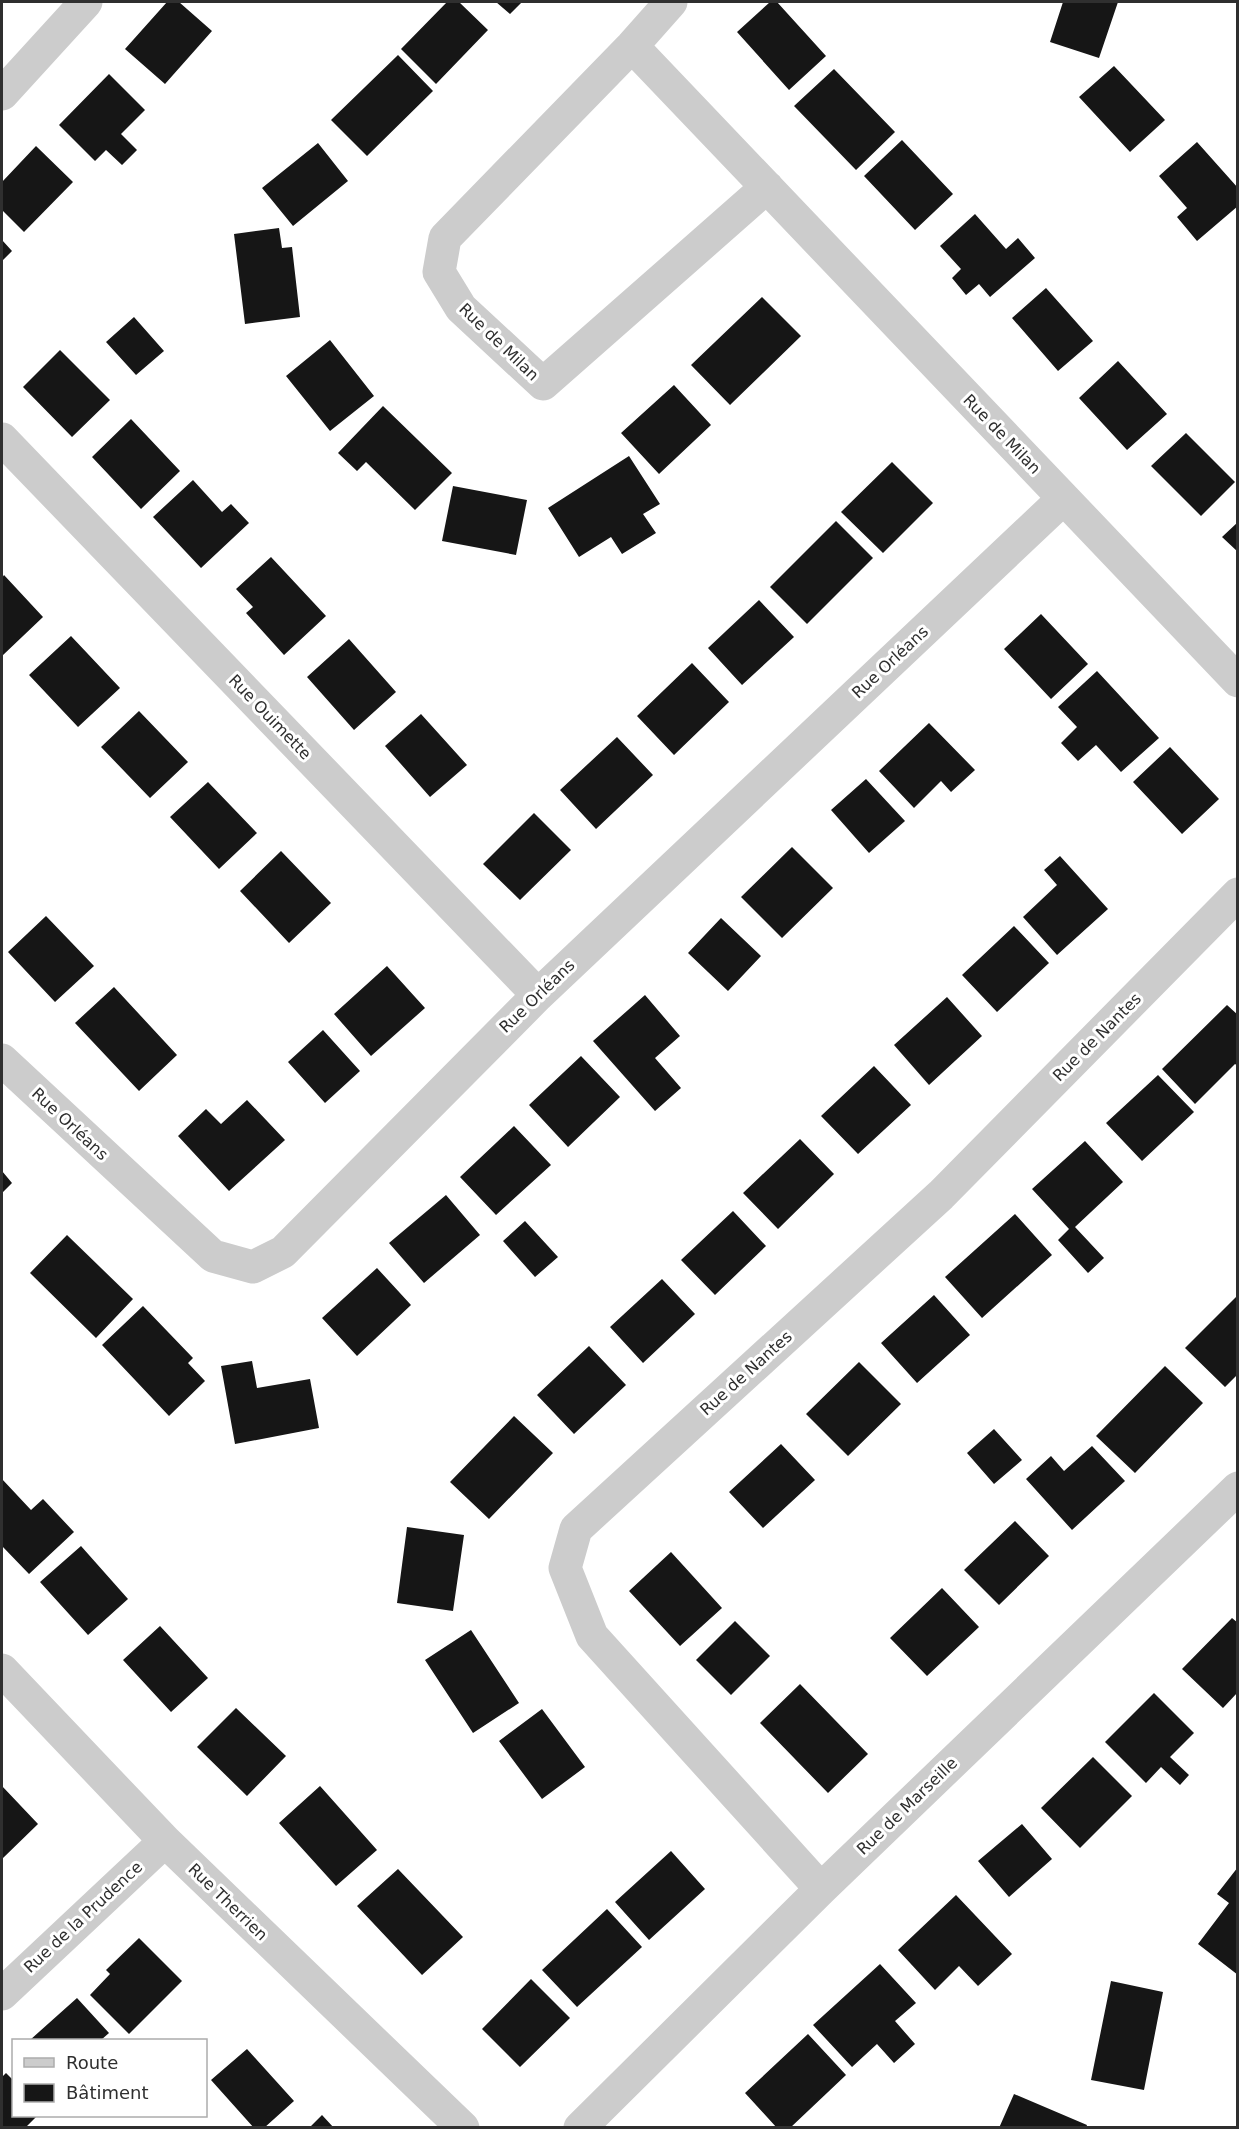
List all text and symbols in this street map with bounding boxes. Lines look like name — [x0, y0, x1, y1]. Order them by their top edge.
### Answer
street label: Rue de Milan — [455, 299, 543, 385]
street label: Rue de Milan — [959, 390, 1045, 478]
street label: Rue Orléans — [848, 622, 932, 702]
street label: Rue Ouimette — [225, 671, 315, 763]
street label: Rue Orléans — [495, 955, 579, 1037]
street label: Rue de Nantes — [1049, 989, 1145, 1085]
street label: Rue Orléans — [28, 1084, 112, 1164]
street label: Rue de Nantes — [696, 1327, 796, 1419]
street label: Rue de Marseille — [853, 1753, 961, 1859]
street label: Rue de la Prudence — [20, 1857, 146, 1977]
street label: Rue Therrien — [185, 1860, 271, 1944]
legend — [12, 2039, 207, 2117]
text: Route — [66, 2052, 118, 2073]
text: Bâtiment — [66, 2082, 149, 2103]

